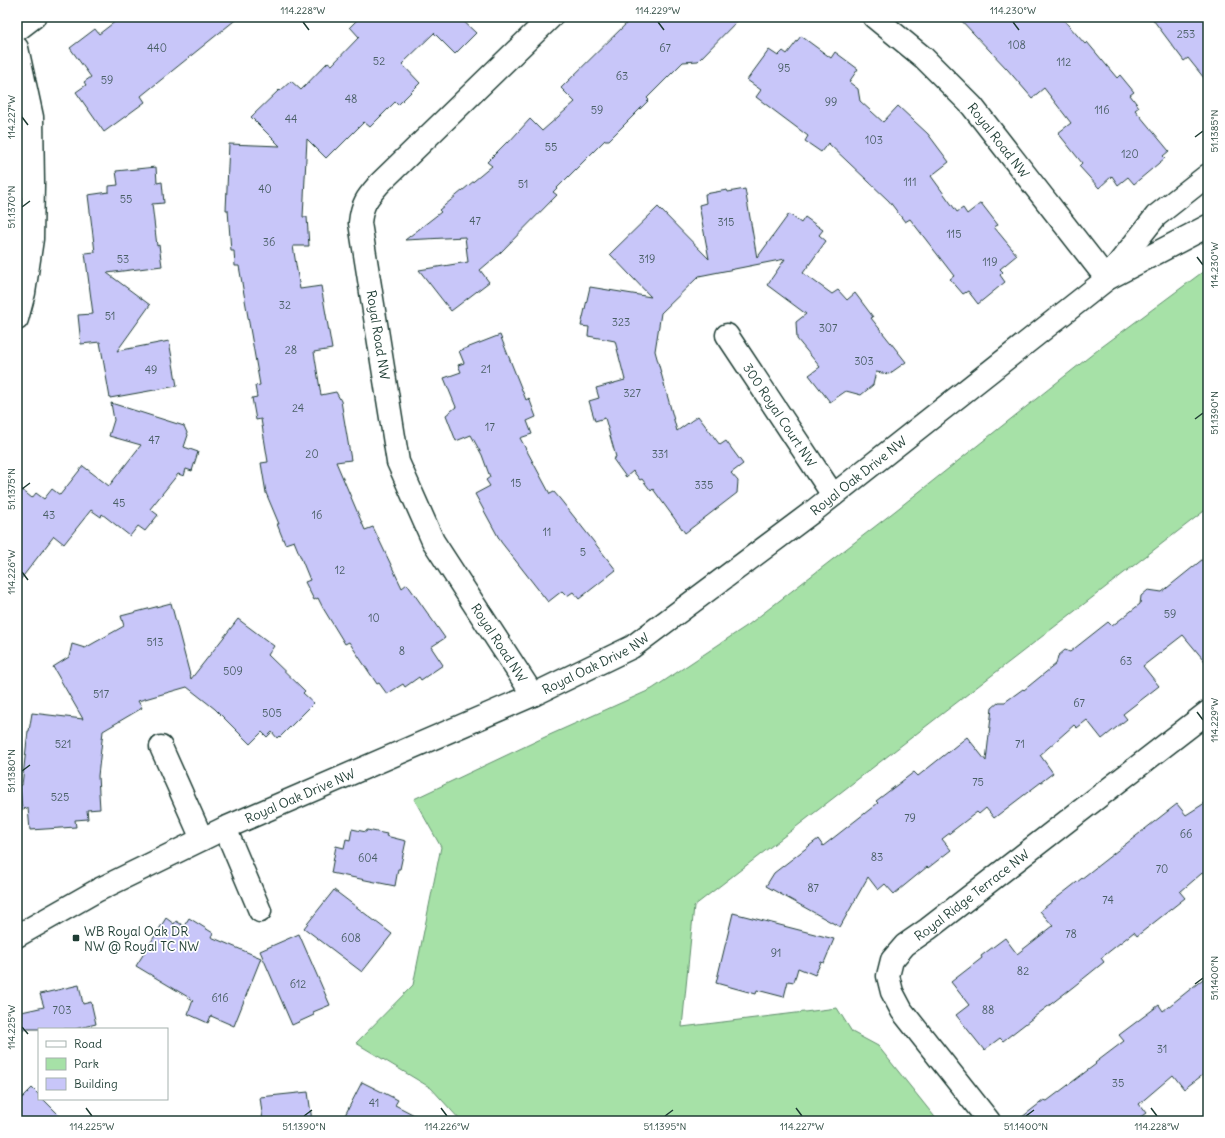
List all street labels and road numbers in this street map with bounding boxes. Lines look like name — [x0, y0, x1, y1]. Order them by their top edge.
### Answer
street label: Royal Road NW — [964, 99, 1033, 181]
street label: Royal Road NW — [363, 289, 394, 381]
street label: 300 Royal Court NW — [740, 360, 821, 470]
street label: Royal Oak Drive NW — [807, 432, 910, 519]
street label: Royal Road NW — [467, 600, 531, 686]
street label: Royal Oak Drive NW — [539, 629, 653, 698]
street label: Royal Oak Drive NW — [242, 764, 358, 827]
street label: Royal Ridge Terrace NW — [911, 845, 1033, 944]

